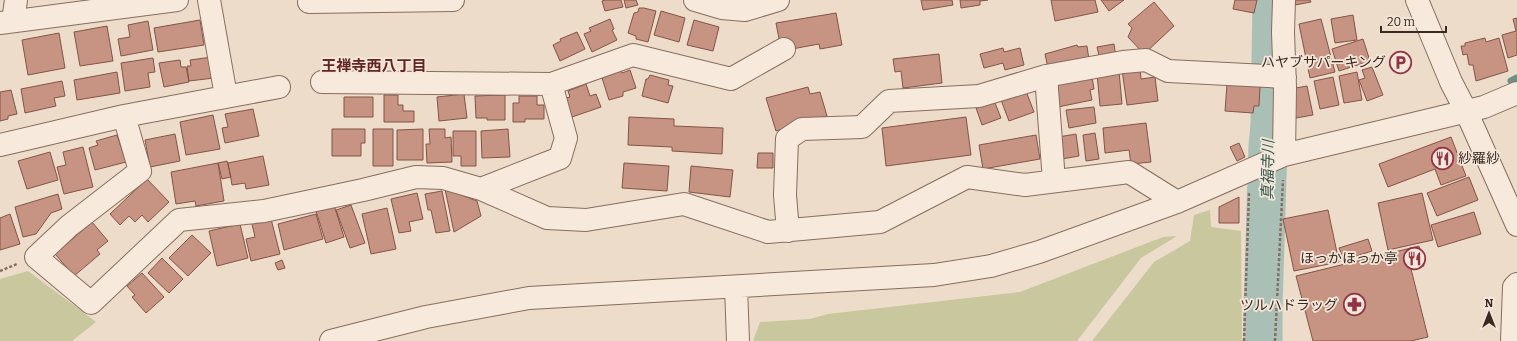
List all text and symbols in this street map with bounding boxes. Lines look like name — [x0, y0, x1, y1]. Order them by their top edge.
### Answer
scale bar — [1381, 8, 1446, 34]
text: 20 m — [1387, 15, 1416, 29]
parking icon: ハヤブサパーキング — [1388, 49, 1414, 75]
place label: ハヤブサパーキング — [1261, 54, 1386, 71]
district label: 王禅寺西八丁目 — [321, 57, 427, 75]
water label: 真福寺川 — [1258, 138, 1278, 200]
restaurant icon: 紗羅紗 — [1430, 145, 1456, 171]
place label: 紗羅紗 — [1458, 150, 1500, 167]
restaurant icon: ほっかほっか亭 — [1401, 245, 1427, 271]
place label: ほっかほっか亭 — [1300, 250, 1398, 267]
pharmacy icon: ツルハドラッグ — [1341, 292, 1367, 318]
north arrow — [1469, 293, 1509, 333]
place label: ツルハドラッグ — [1240, 297, 1338, 314]
text: N — [1485, 297, 1494, 310]

